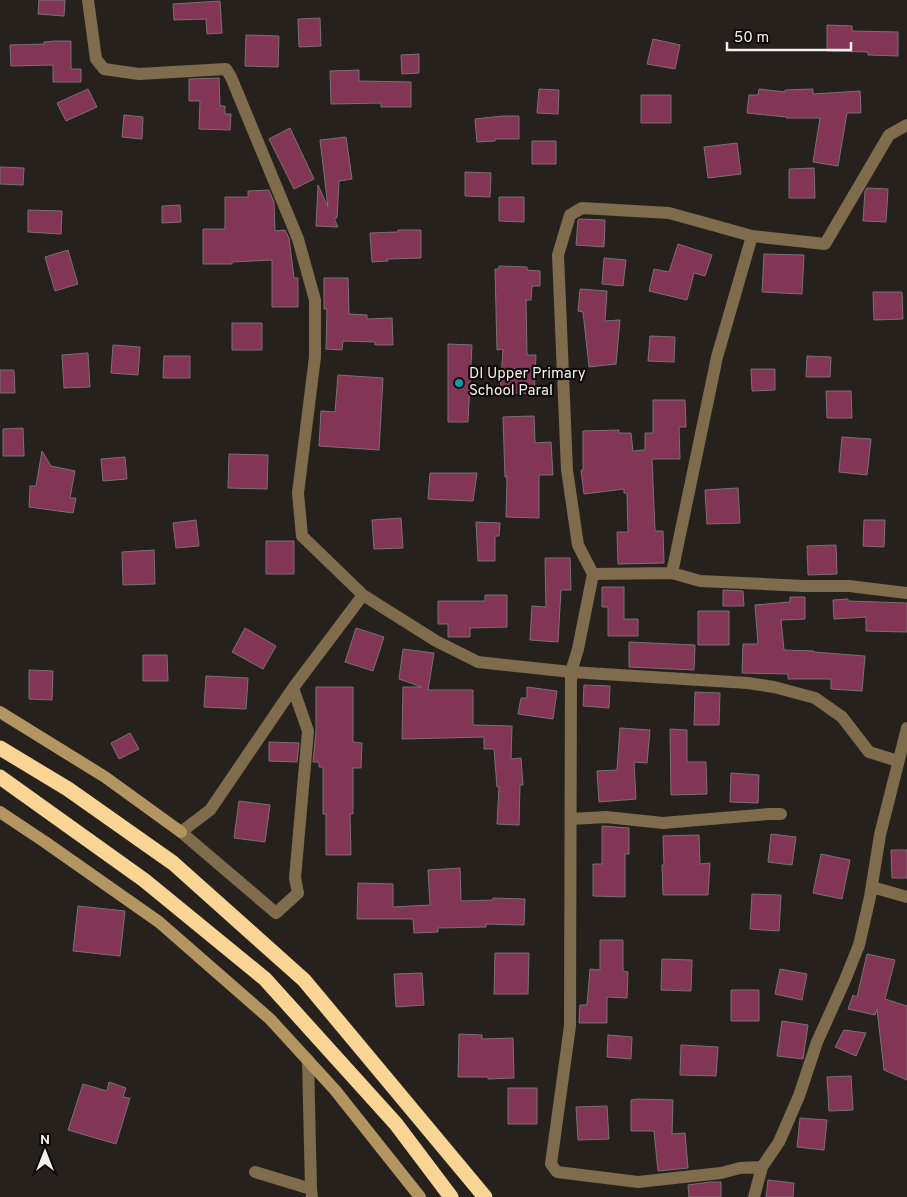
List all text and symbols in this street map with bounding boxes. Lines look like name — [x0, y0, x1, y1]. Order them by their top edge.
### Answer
scale bar — [727, 20, 851, 52]
text: 50 m — [734, 29, 769, 48]
place label: DI Upper Primary School Paral — [469, 365, 586, 401]
marker: DI Upper Primary School Paral — [453, 377, 465, 389]
north arrow — [20, 1127, 70, 1177]
text: N — [40, 1132, 50, 1149]

